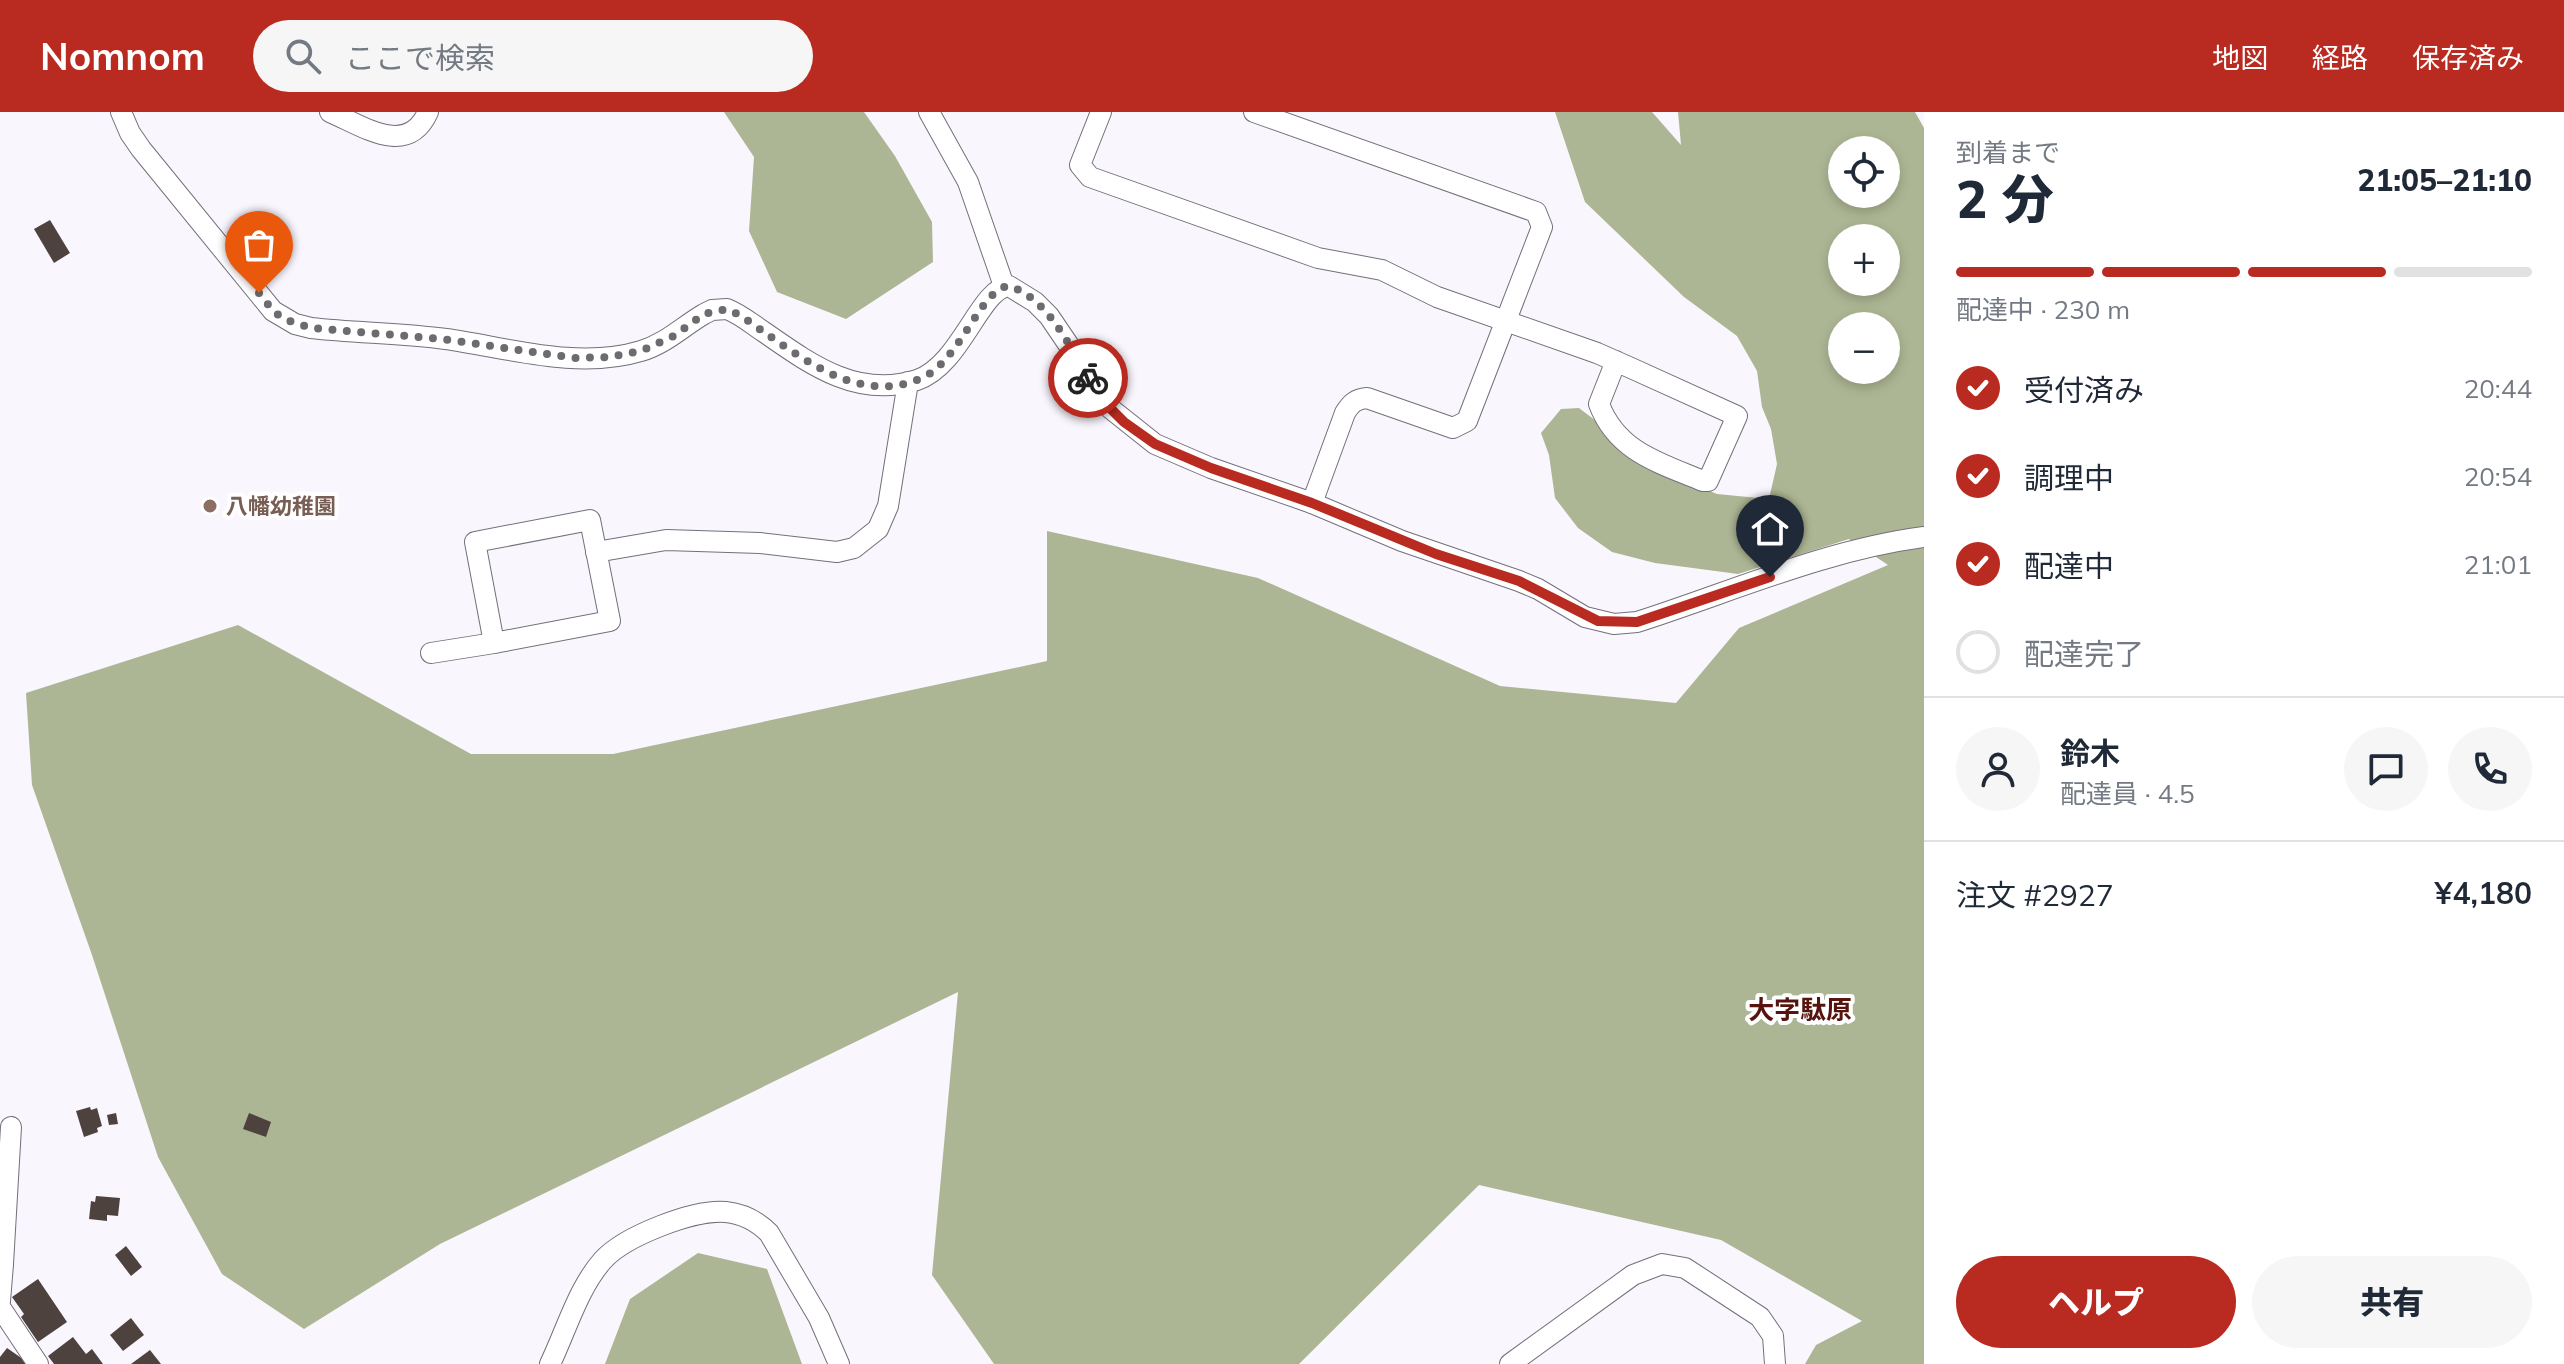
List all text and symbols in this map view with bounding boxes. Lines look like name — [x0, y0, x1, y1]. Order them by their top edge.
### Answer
search box — [253, 20, 813, 92]
text: Nomnom — [40, 32, 205, 80]
icon: search — [281, 34, 325, 78]
text: ここで検索 — [345, 39, 495, 77]
text: 地図 — [2212, 40, 2268, 75]
text: 経路 — [2312, 40, 2368, 75]
text: 保存済み — [2412, 40, 2524, 75]
map controls — [1828, 136, 1900, 384]
button: locate — [1828, 136, 1900, 208]
text: 到着まで — [1956, 136, 2060, 169]
text: 21:05–21:10 — [2357, 161, 2532, 199]
text: 2 分 — [1956, 166, 2054, 231]
pin — [225, 211, 293, 293]
icon: bag — [237, 223, 281, 267]
button: + — [1828, 224, 1900, 296]
text: 配達中 · 230 m — [1956, 293, 2130, 326]
button: − — [1828, 312, 1900, 384]
courier — [1048, 338, 1128, 418]
icon: bike — [1066, 356, 1110, 400]
icon: check — [1956, 366, 2000, 410]
text: 受付済み — [2024, 371, 2144, 409]
text: 20:44 — [2464, 372, 2532, 405]
icon: check — [1956, 454, 2000, 498]
text: 調理中 — [2024, 459, 2114, 497]
text: 20:54 — [2464, 460, 2532, 493]
place label: 八幡幼稚園 — [226, 492, 336, 520]
pin — [1736, 495, 1804, 577]
marker: 八幡幼稚園 — [201, 497, 219, 515]
icon: home — [1748, 507, 1792, 551]
icon: check — [1956, 542, 2000, 586]
text: 配達中 — [2024, 547, 2114, 585]
text: 21:01 — [2464, 548, 2532, 581]
text: 配達完了 — [2024, 635, 2144, 673]
button: person — [1956, 727, 2040, 811]
button: chat — [2344, 727, 2428, 811]
button: phone — [2448, 727, 2532, 811]
text: 鈴木 — [2060, 734, 2120, 772]
text: 配達員 · 4.5 — [2060, 777, 2195, 810]
text: ¥4,180 — [2435, 874, 2532, 912]
text: 注文 #2927 — [1956, 876, 2114, 914]
district label: 大字駄原 — [1748, 993, 1852, 1026]
button: ヘルプ — [1956, 1256, 2236, 1348]
button: 共有 — [2252, 1256, 2532, 1348]

